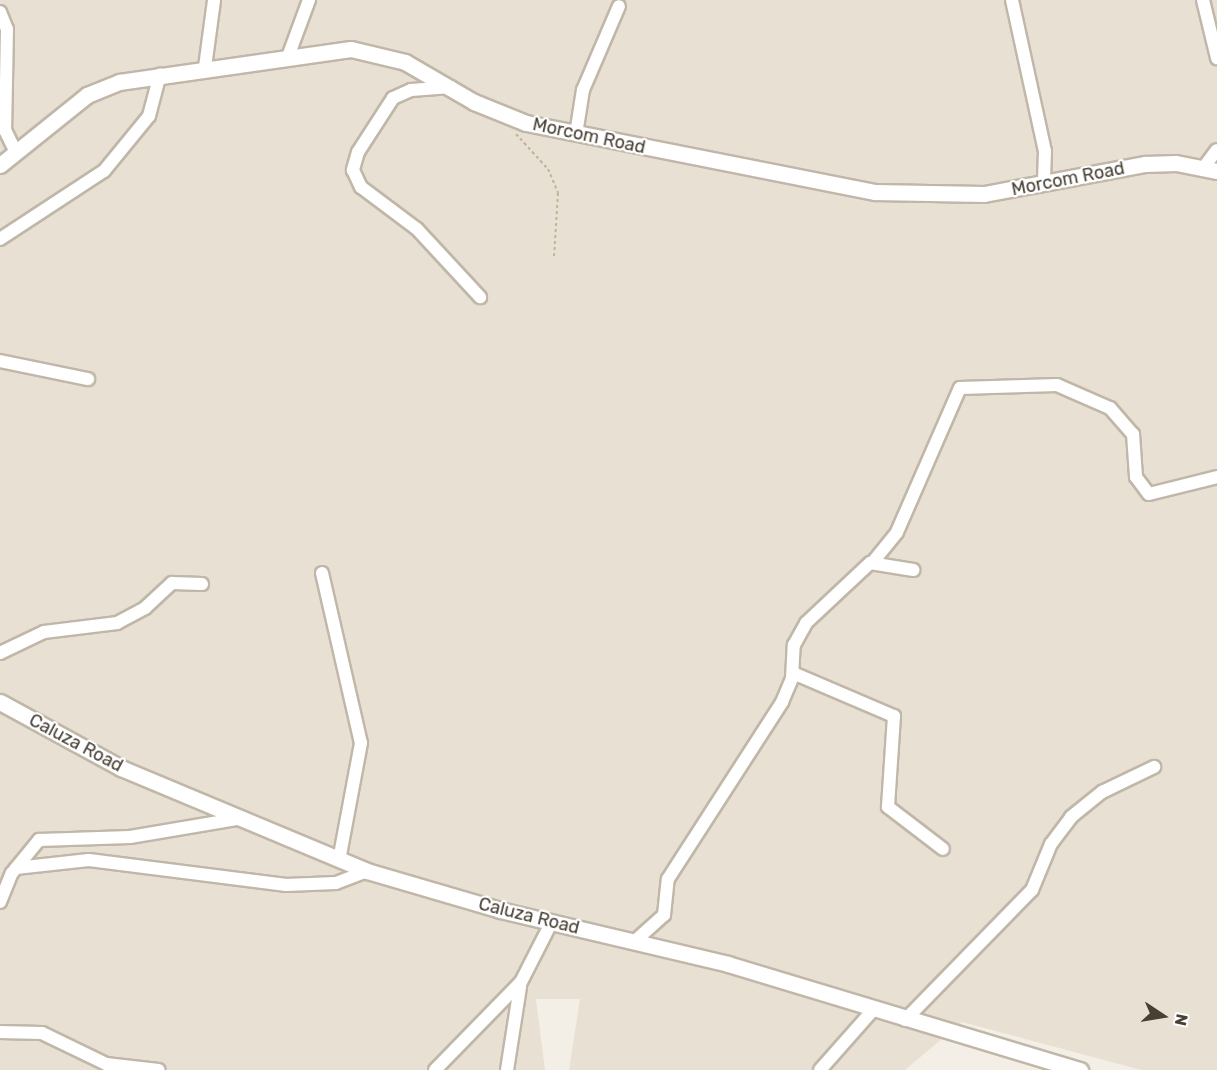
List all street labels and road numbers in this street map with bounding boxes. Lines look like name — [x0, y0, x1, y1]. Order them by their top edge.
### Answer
street label: Morcom Road — [531, 114, 647, 158]
street label: Morcom Road — [1010, 157, 1126, 201]
street label: Caluza Road — [25, 709, 127, 777]
street label: Caluza Road — [476, 893, 582, 939]

